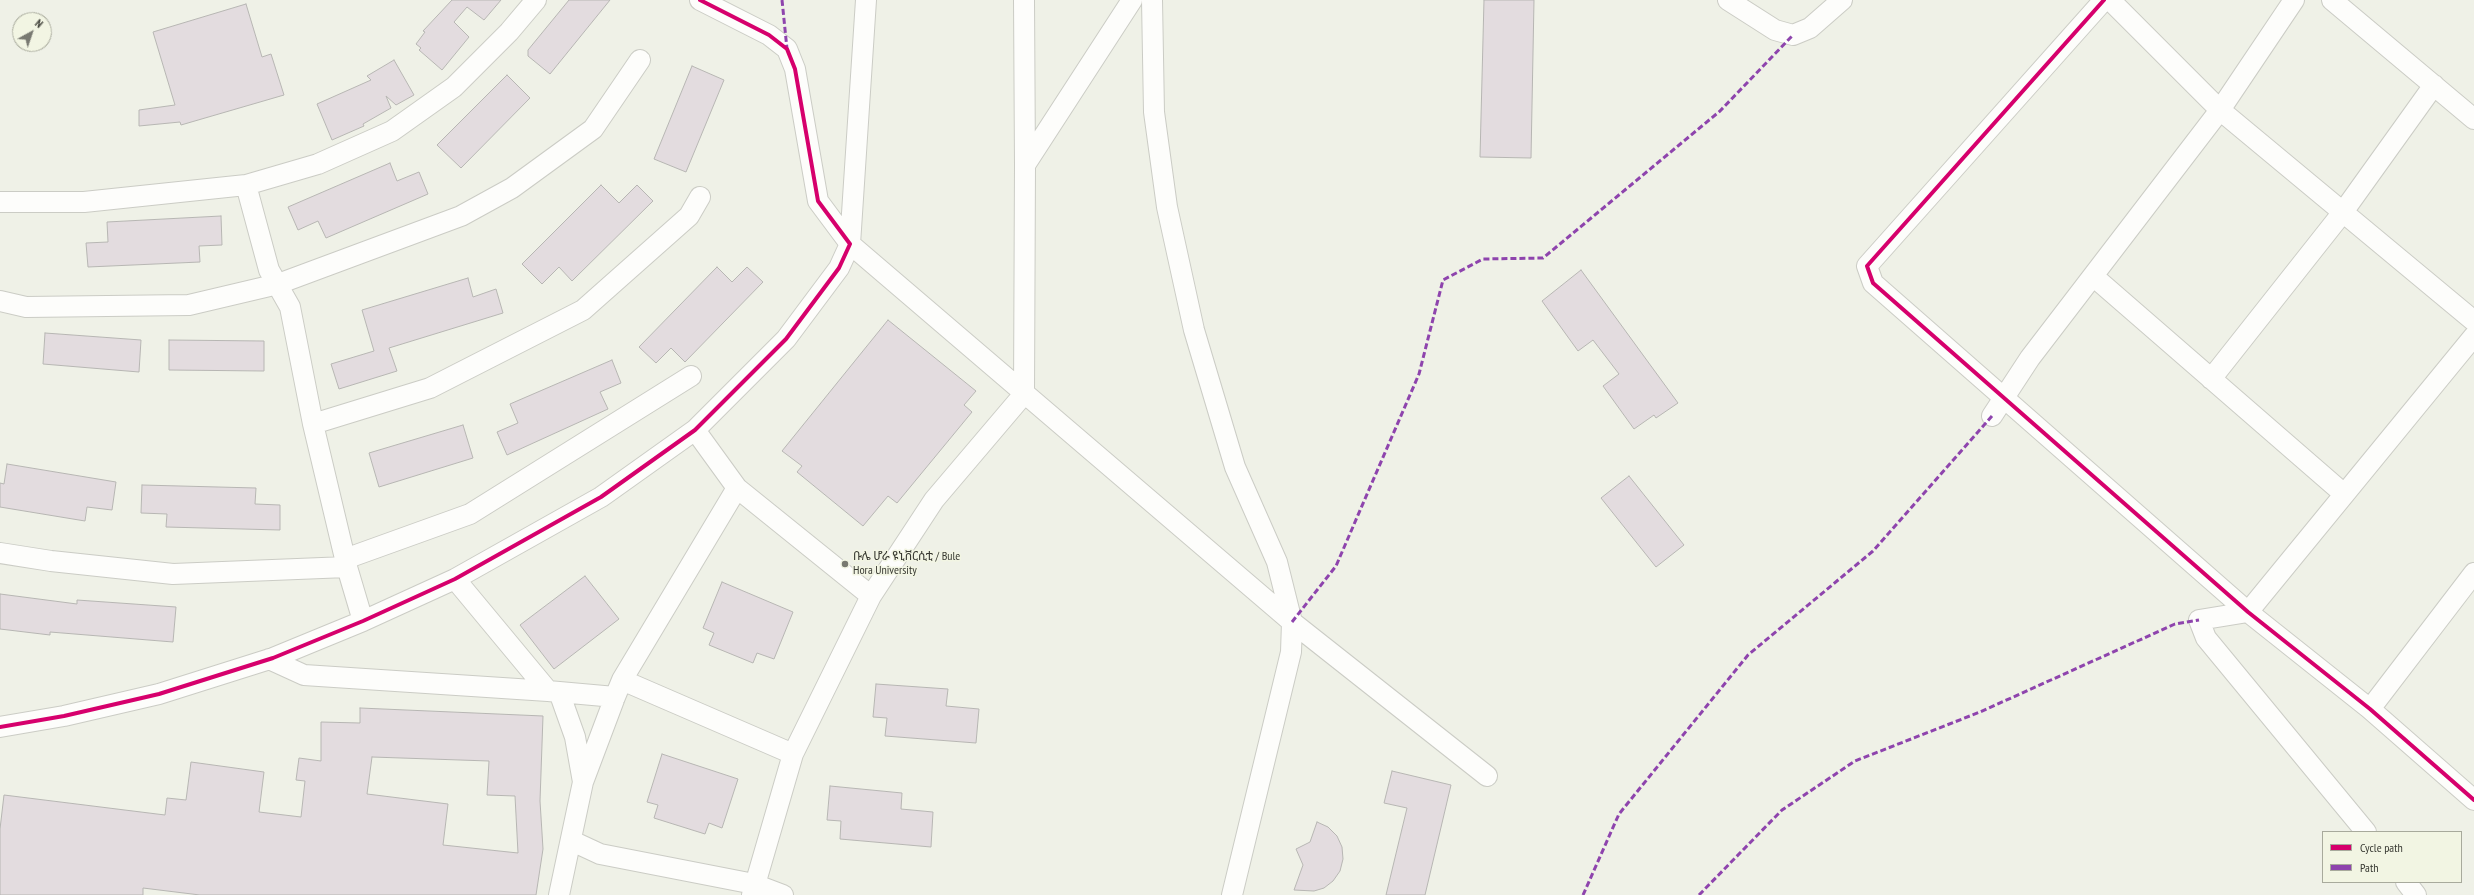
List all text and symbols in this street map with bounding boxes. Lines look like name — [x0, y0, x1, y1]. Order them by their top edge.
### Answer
north arrow — [12, 12, 52, 52]
text: N — [32, 16, 46, 31]
place label: ቡሌ ሆራ ዩኒቨርሲቲ / Bule Hora University — [853, 550, 960, 578]
marker: ቡሌ ሆራ ዩኒቨርሲቲ / Bule Hora University — [840, 559, 850, 569]
legend — [2322, 831, 2462, 883]
text: Cycle path — [2360, 840, 2403, 855]
text: Path — [2360, 860, 2378, 875]

